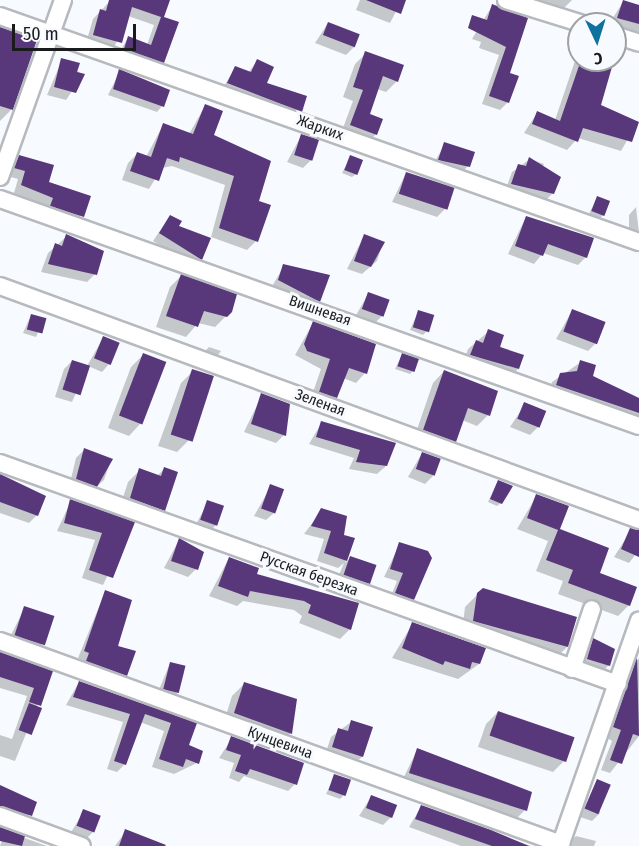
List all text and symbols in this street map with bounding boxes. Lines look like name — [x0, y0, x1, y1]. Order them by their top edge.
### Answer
scale bar — [15, 12, 140, 50]
north arrow — [567, 12, 627, 72]
text: 50 m — [23, 23, 59, 45]
text: С — [593, 49, 603, 68]
street label: Жарких — [294, 111, 346, 145]
street label: Вишневая — [287, 292, 353, 330]
street label: Зеленая — [292, 386, 348, 420]
street label: Русская березка — [257, 548, 361, 600]
street label: Кунцевича — [245, 723, 315, 763]

